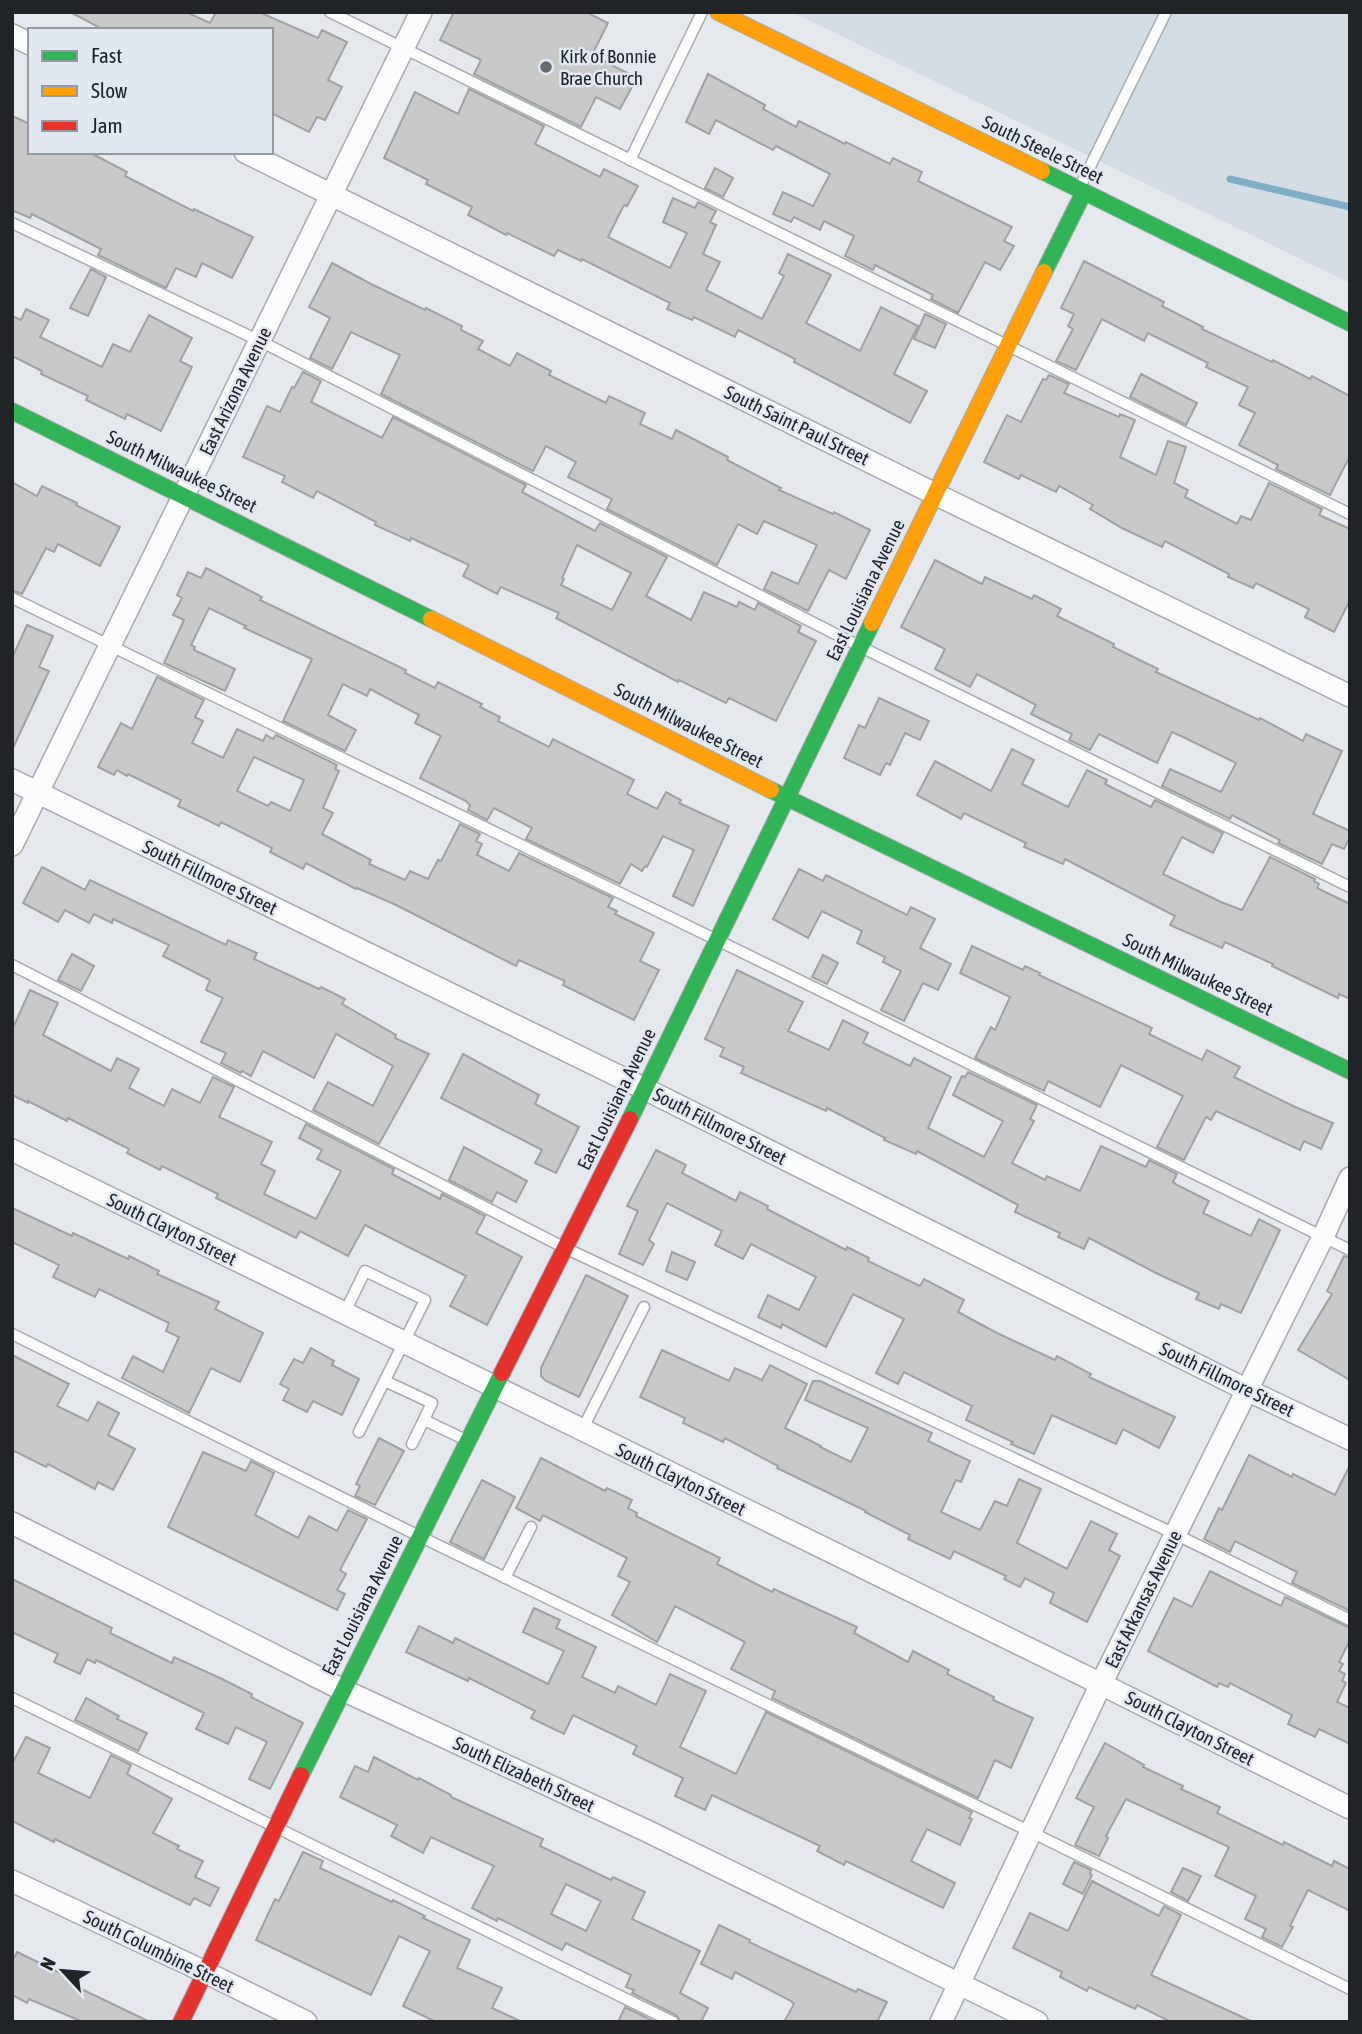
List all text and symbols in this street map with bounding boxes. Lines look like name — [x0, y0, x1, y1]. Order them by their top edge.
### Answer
legend — [28, 28, 273, 154]
text: Fast — [91, 43, 122, 67]
place label: Kirk of Bonnie Brae Church — [560, 45, 656, 89]
marker: Kirk of Bonnie Brae Church — [538, 59, 554, 75]
text: Slow — [91, 78, 128, 102]
street label: South Steele Street — [979, 110, 1107, 188]
text: Jam — [91, 113, 123, 137]
street label: East Arizona Avenue — [194, 323, 276, 459]
street label: South Saint Paul Street — [721, 380, 873, 470]
street label: South Milwaukee Street — [104, 425, 260, 517]
street label: East Louisiana Avenue — [821, 516, 909, 664]
street label: South Milwaukee Street — [611, 678, 767, 772]
street label: South Fillmore Street — [139, 835, 281, 919]
street label: South Milwaukee Street — [1120, 928, 1276, 1020]
street label: East Louisiana Avenue — [572, 1025, 660, 1173]
street label: South Fillmore Street — [650, 1083, 790, 1169]
street label: South Clayton Street — [104, 1188, 240, 1270]
street label: South Fillmore Street — [1156, 1337, 1298, 1421]
street label: South Clayton Street — [613, 1438, 749, 1520]
street label: East Arkansas Avenue — [1100, 1527, 1186, 1671]
street label: East Louisiana Avenue — [317, 1531, 407, 1679]
street label: South Clayton Street — [1122, 1686, 1258, 1770]
street label: South Elizabeth Street — [450, 1732, 598, 1816]
street label: South Columbine Street — [80, 1905, 238, 1997]
north arrow — [28, 1936, 98, 2006]
text: N — [35, 1954, 60, 1973]

